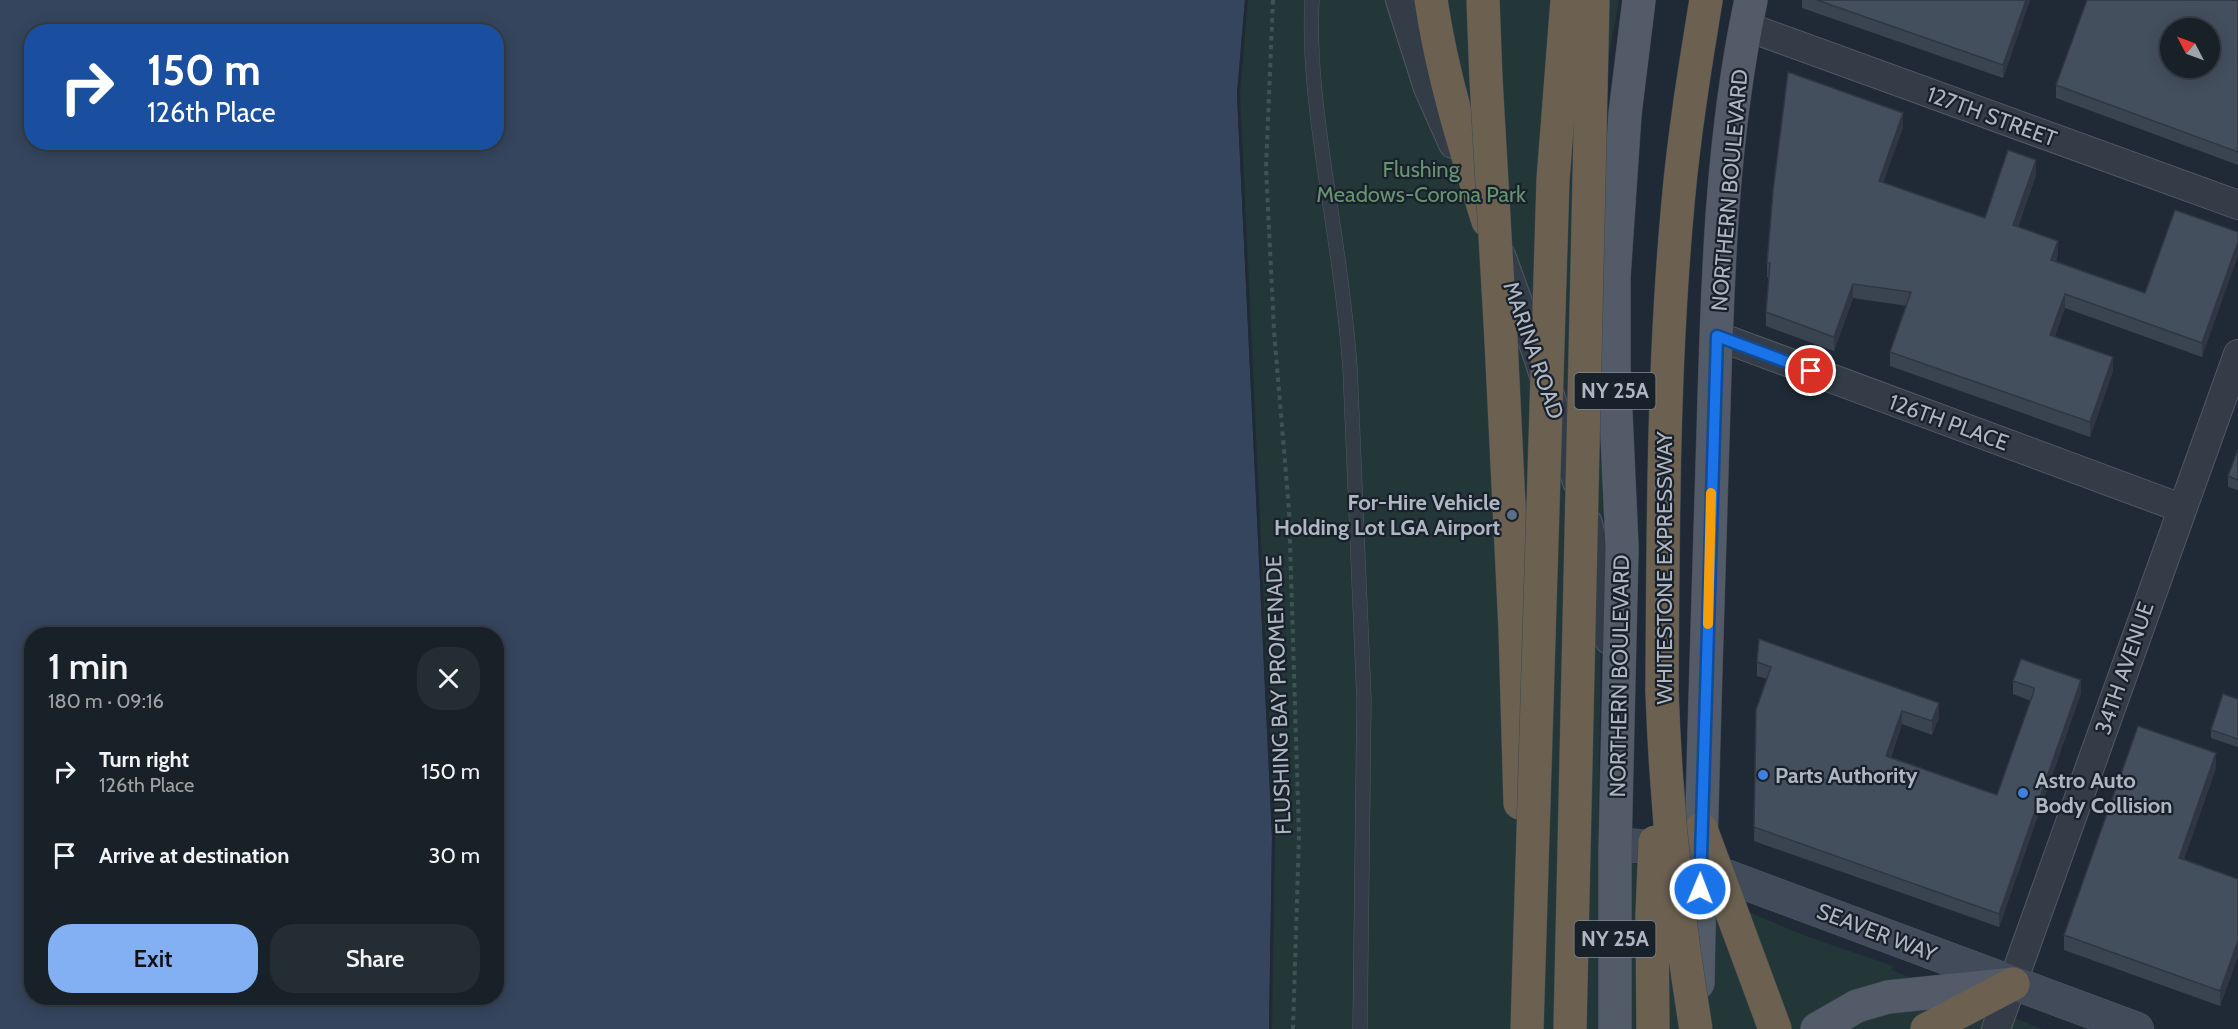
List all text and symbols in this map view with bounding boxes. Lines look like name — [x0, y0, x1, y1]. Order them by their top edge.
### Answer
north arrow — [2160, 18, 2220, 78]
map controls — [2160, 18, 2220, 78]
text: 150 m — [147, 44, 261, 96]
icon: right — [48, 48, 126, 126]
street label: NORTHERN BOULEVARD — [1705, 68, 1754, 312]
street label: 127TH STREET — [1923, 80, 2061, 153]
text: 126th Place — [147, 96, 276, 129]
park label: Flushing Meadows-Corona Park — [1316, 156, 1526, 208]
street label: MARINA ROAD — [1497, 278, 1570, 423]
pin — [1785, 345, 1836, 396]
icon: arrive — [1794, 354, 1827, 387]
road number: NY 25A — [1574, 373, 1656, 409]
street label: 126TH PLACE — [1885, 388, 2012, 457]
street label: WHITESTONE EXPRESSWAY — [1651, 431, 1678, 705]
place label: For-Hire Vehicle Holding Lot LGA Airport — [1274, 489, 1500, 541]
marker: For-Hire Vehicle Holding Lot LGA Airport — [1505, 508, 1519, 522]
street label: NORTHERN BOULEVARD — [1604, 554, 1635, 798]
street label: FLUSHING BAY PROMENADE — [1260, 555, 1297, 835]
street label: 34TH AVENUE — [2089, 598, 2160, 738]
text: 1 min — [48, 644, 128, 688]
button: close — [417, 647, 480, 710]
text: 180 m · 09:16 — [48, 689, 164, 713]
text: Turn right — [99, 746, 189, 773]
icon: right — [48, 755, 81, 788]
text: 150 m — [421, 758, 480, 785]
place label: Parts Authority — [1775, 762, 1918, 789]
place label: Astro Auto Body Collision — [2035, 767, 2172, 819]
marker: Parts Authority — [1756, 768, 1770, 782]
text: 126th Place — [99, 773, 194, 797]
marker: Astro Auto Body Collision — [2016, 786, 2030, 800]
icon: arrive — [48, 839, 81, 872]
text: Arrive at destination — [99, 842, 289, 869]
text: 30 m — [428, 842, 480, 869]
position arrow — [1668, 857, 1732, 921]
street label: SEAVER WAY — [1813, 897, 1941, 968]
road number: NY 25A — [1574, 921, 1656, 957]
button: Exit — [48, 924, 258, 993]
button: Share — [270, 924, 480, 993]

